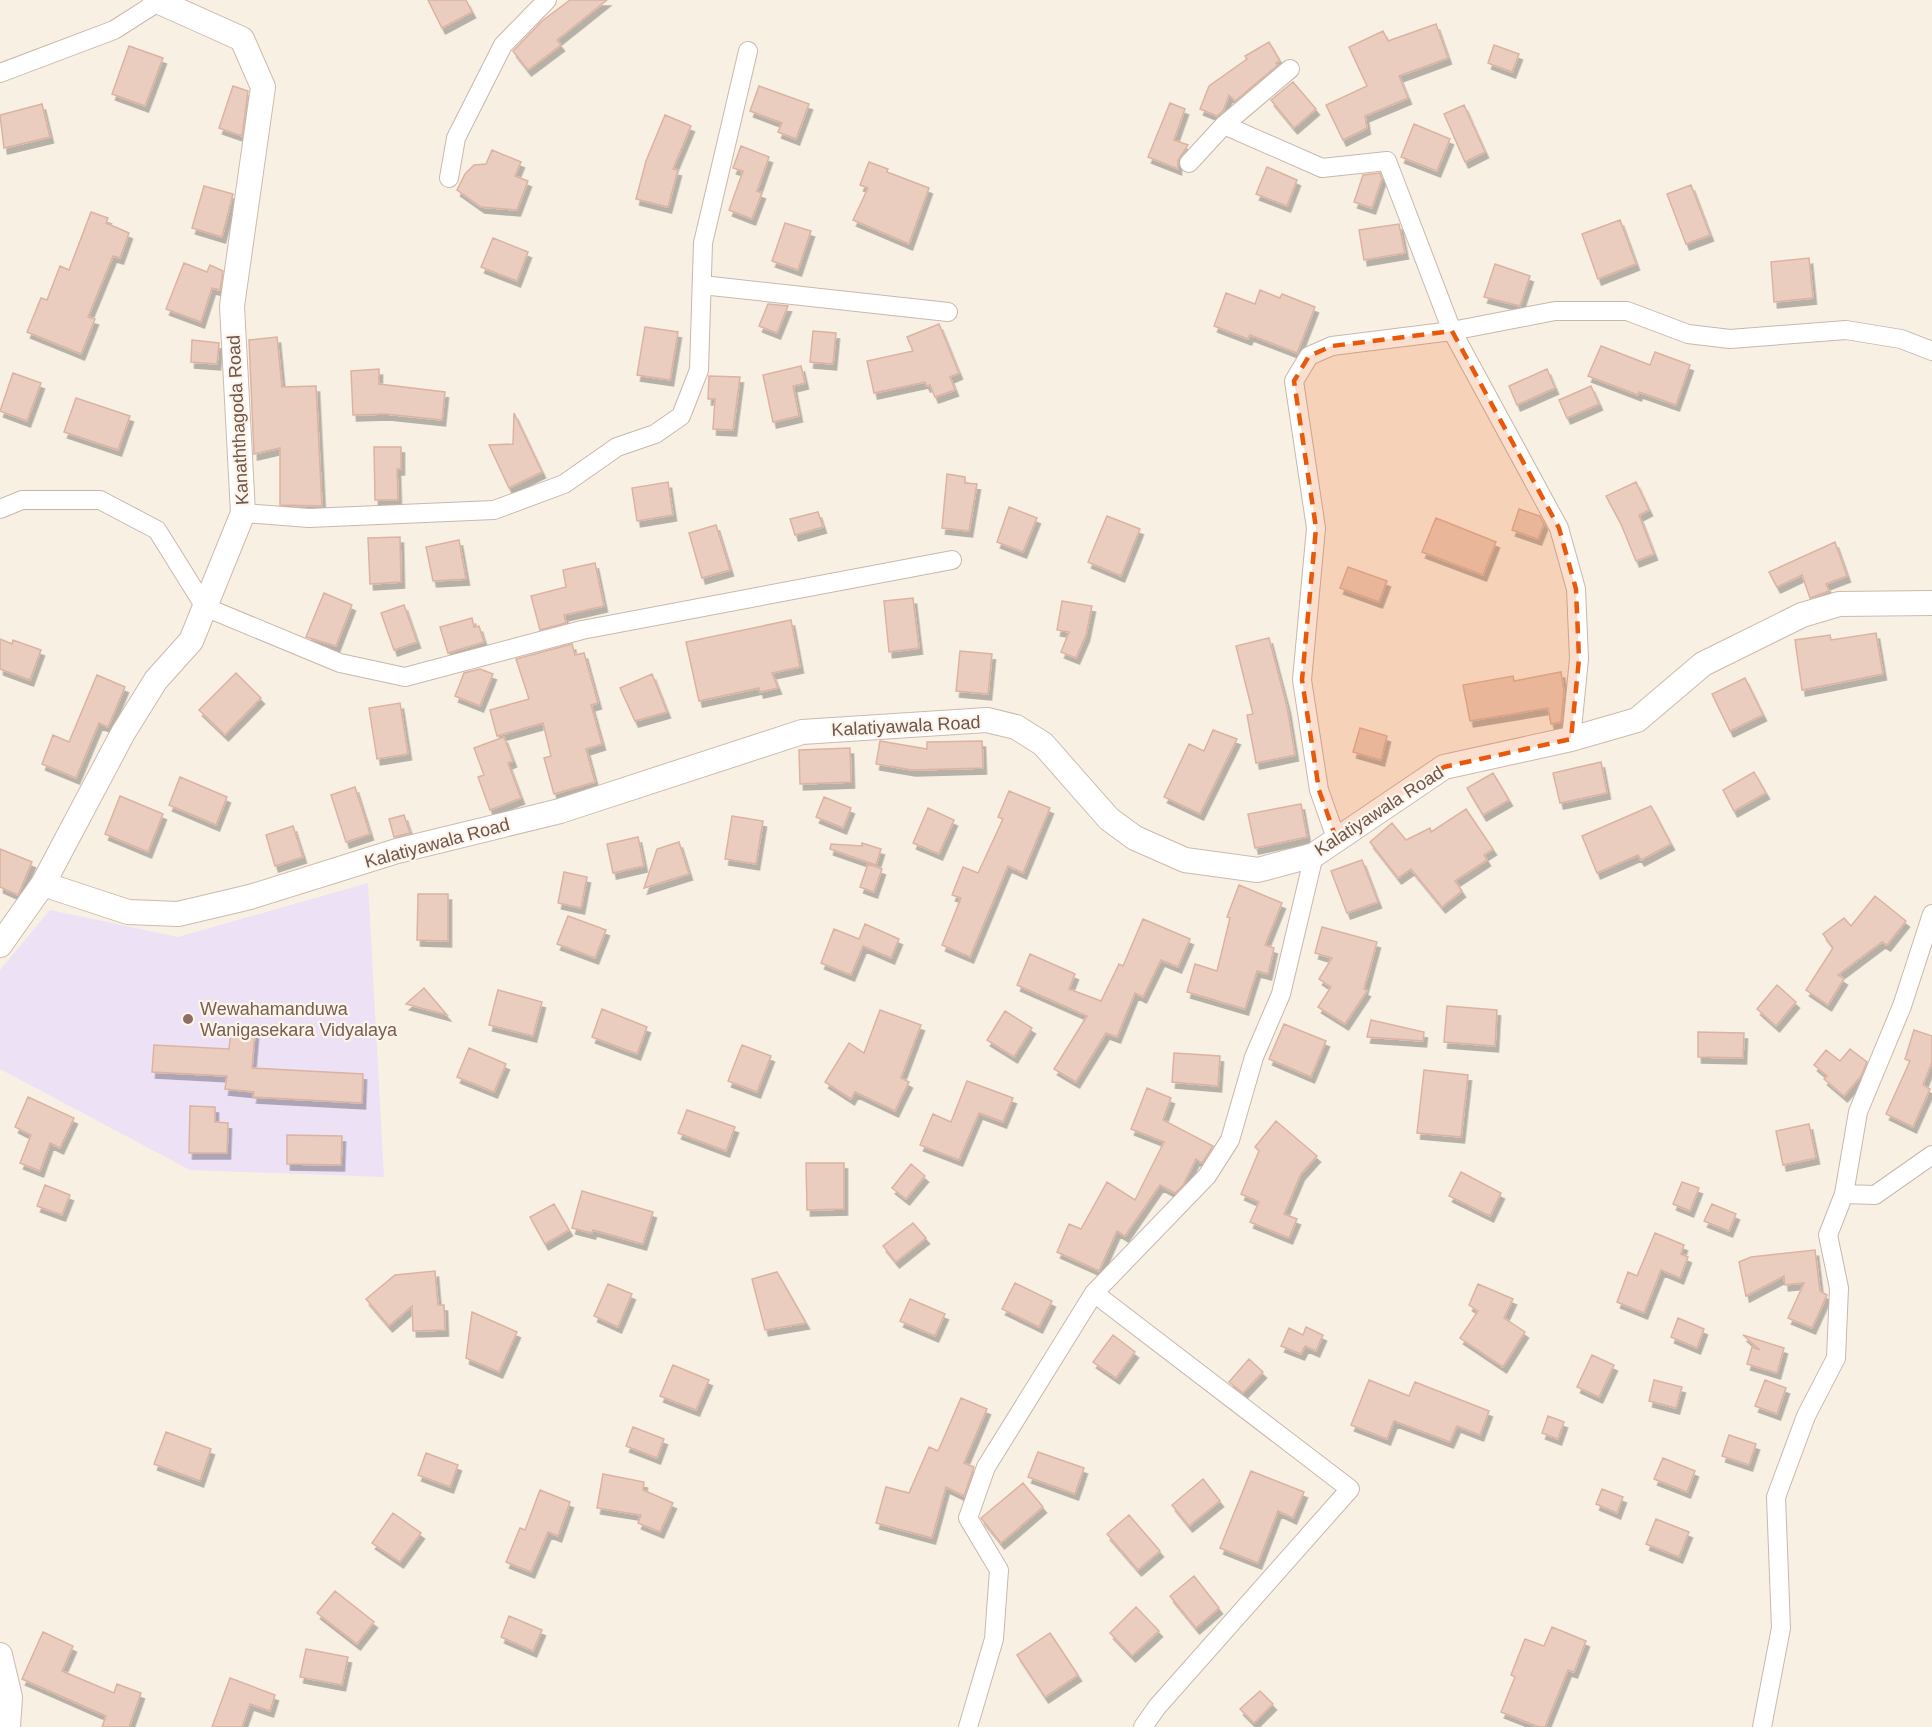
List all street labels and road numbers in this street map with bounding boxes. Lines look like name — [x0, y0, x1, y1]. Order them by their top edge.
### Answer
street label: Kanaththagoda Road — [224, 335, 252, 505]
street label: Kalatiyawala Road — [831, 712, 981, 740]
street label: Kalatiyawala Road — [1311, 762, 1447, 860]
street label: Kalatiyawala Road — [362, 814, 512, 872]

